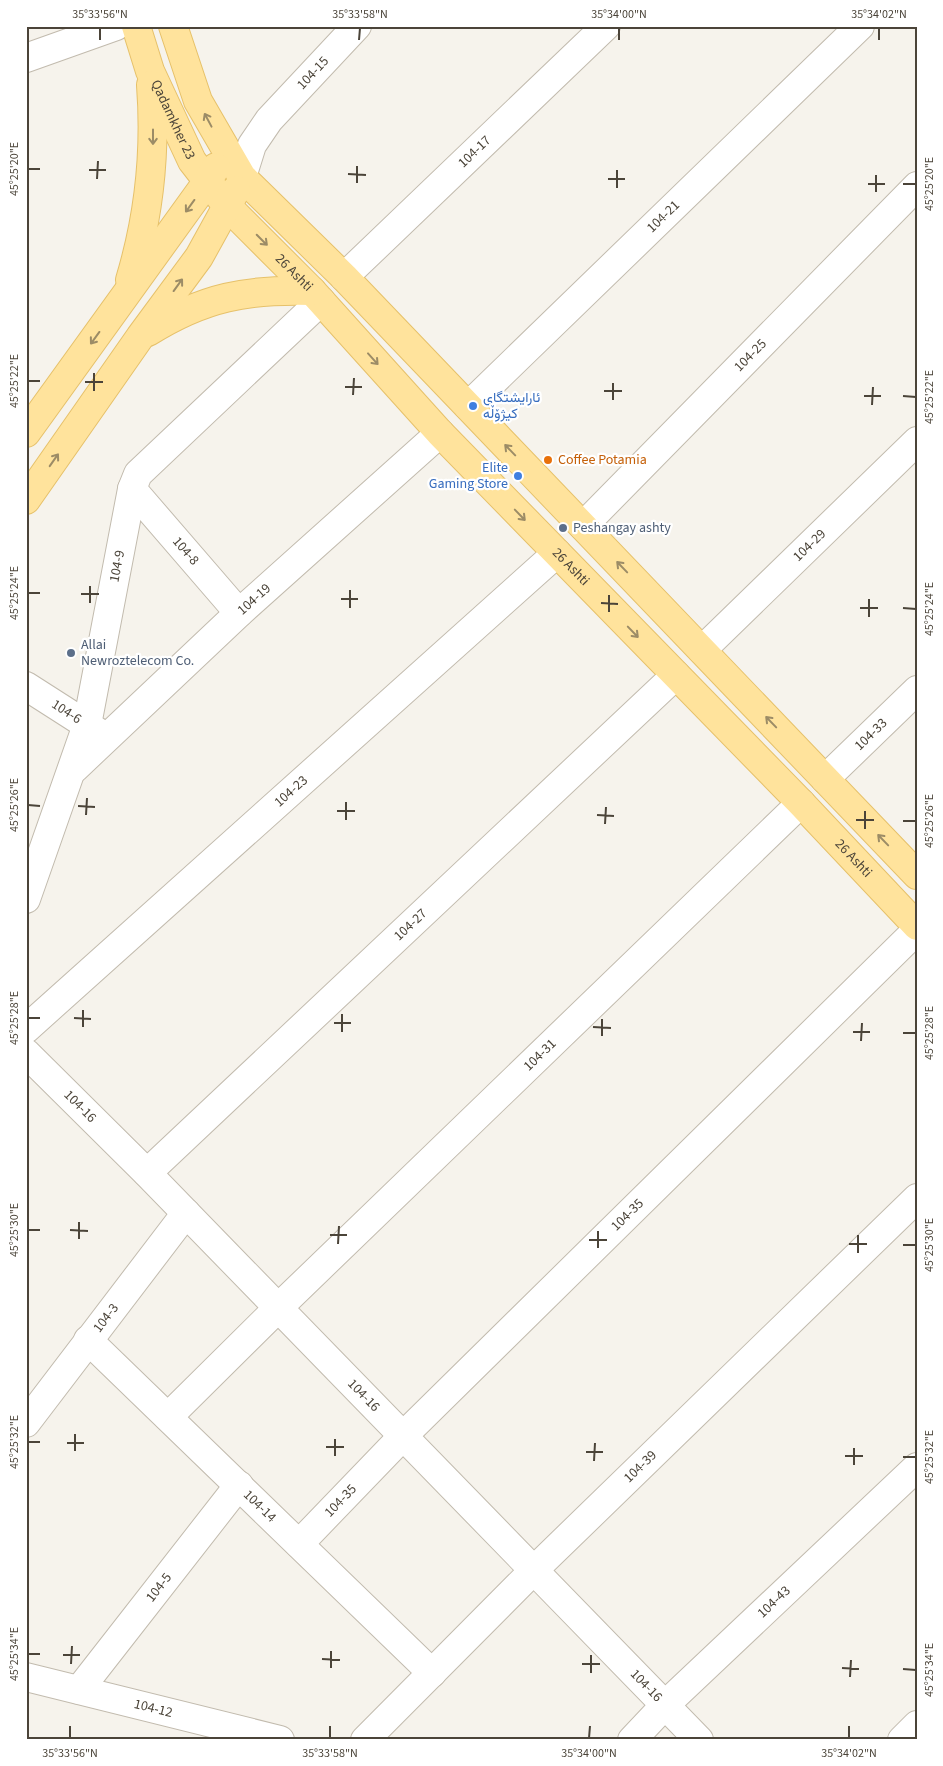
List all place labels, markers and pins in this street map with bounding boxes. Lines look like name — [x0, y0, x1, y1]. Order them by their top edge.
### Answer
place label: ئارایشتگای کیژۆڵە — [483, 388, 540, 424]
marker: ئارایشتگای کیژۆڵە — [467, 400, 479, 412]
place label: Coffee Potamia — [558, 450, 647, 470]
marker: Coffee Potamia — [542, 454, 554, 466]
place label: Elite Gaming Store — [429, 458, 508, 494]
marker: Elite Gaming Store — [512, 470, 524, 482]
place label: Peshangay ashty — [573, 518, 671, 538]
marker: Peshangay ashty — [557, 522, 569, 534]
place label: Allai Newroztelecom Co. — [81, 635, 194, 671]
marker: Allai Newroztelecom Co. — [65, 647, 77, 659]

